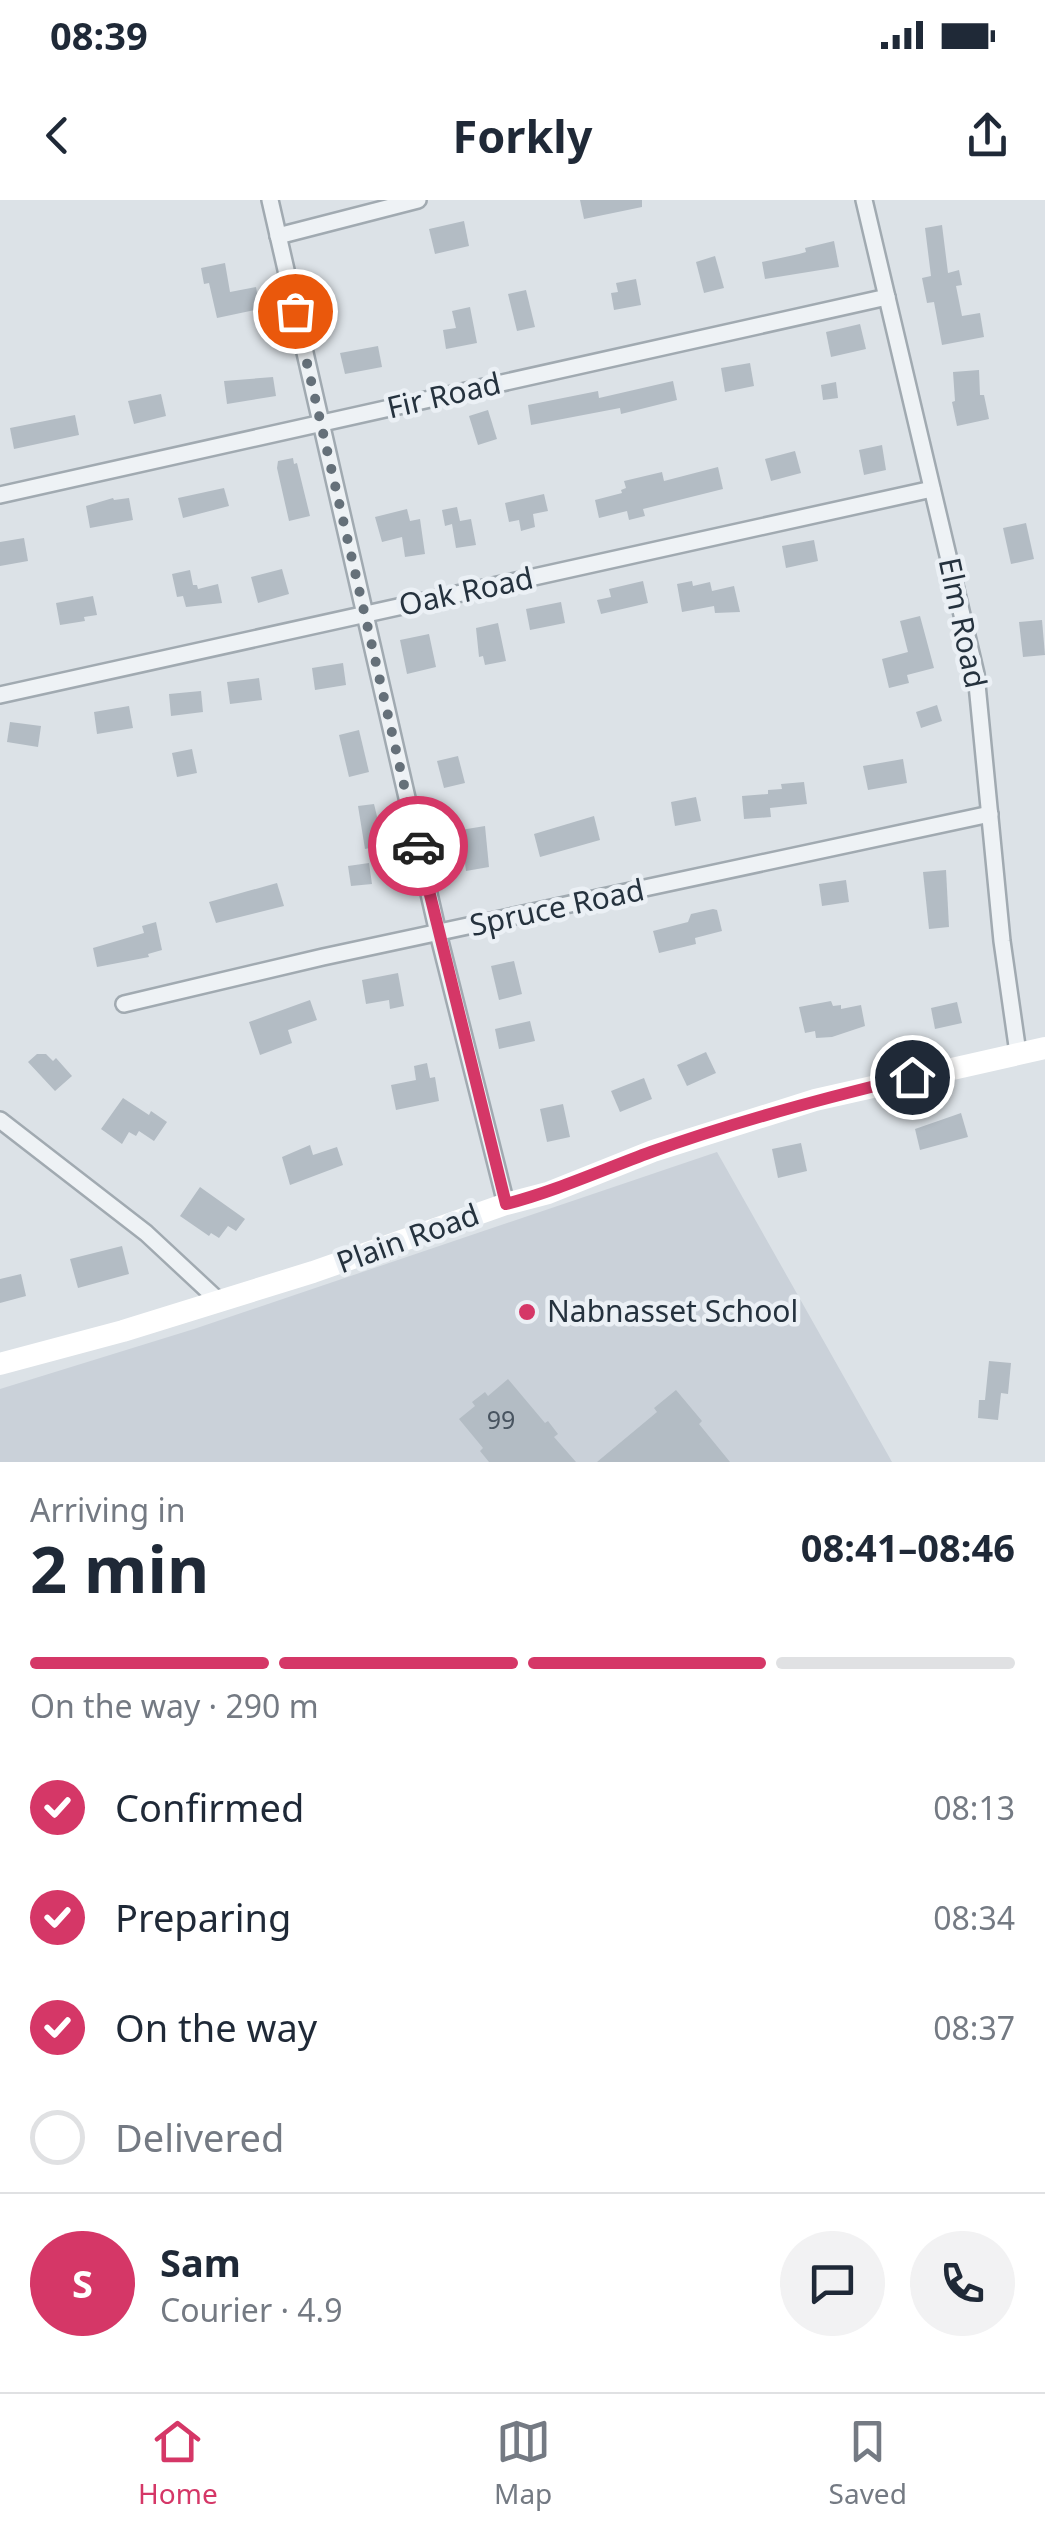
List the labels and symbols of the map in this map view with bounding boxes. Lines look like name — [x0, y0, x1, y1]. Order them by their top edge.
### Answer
pin — [253, 269, 338, 354]
street label: Fir Road — [383, 362, 505, 428]
street label: Elm Road — [930, 554, 997, 692]
street label: Oak Road — [395, 556, 537, 625]
courier — [368, 796, 468, 896]
street label: Spruce Road — [466, 868, 648, 945]
pin — [870, 1035, 955, 1120]
street label: Plain Road — [331, 1193, 484, 1282]
place label: Nabnasset School — [547, 1290, 798, 1331]
marker: Nabnasset School — [516, 1301, 538, 1323]
house number: 99 — [487, 1402, 515, 1436]

